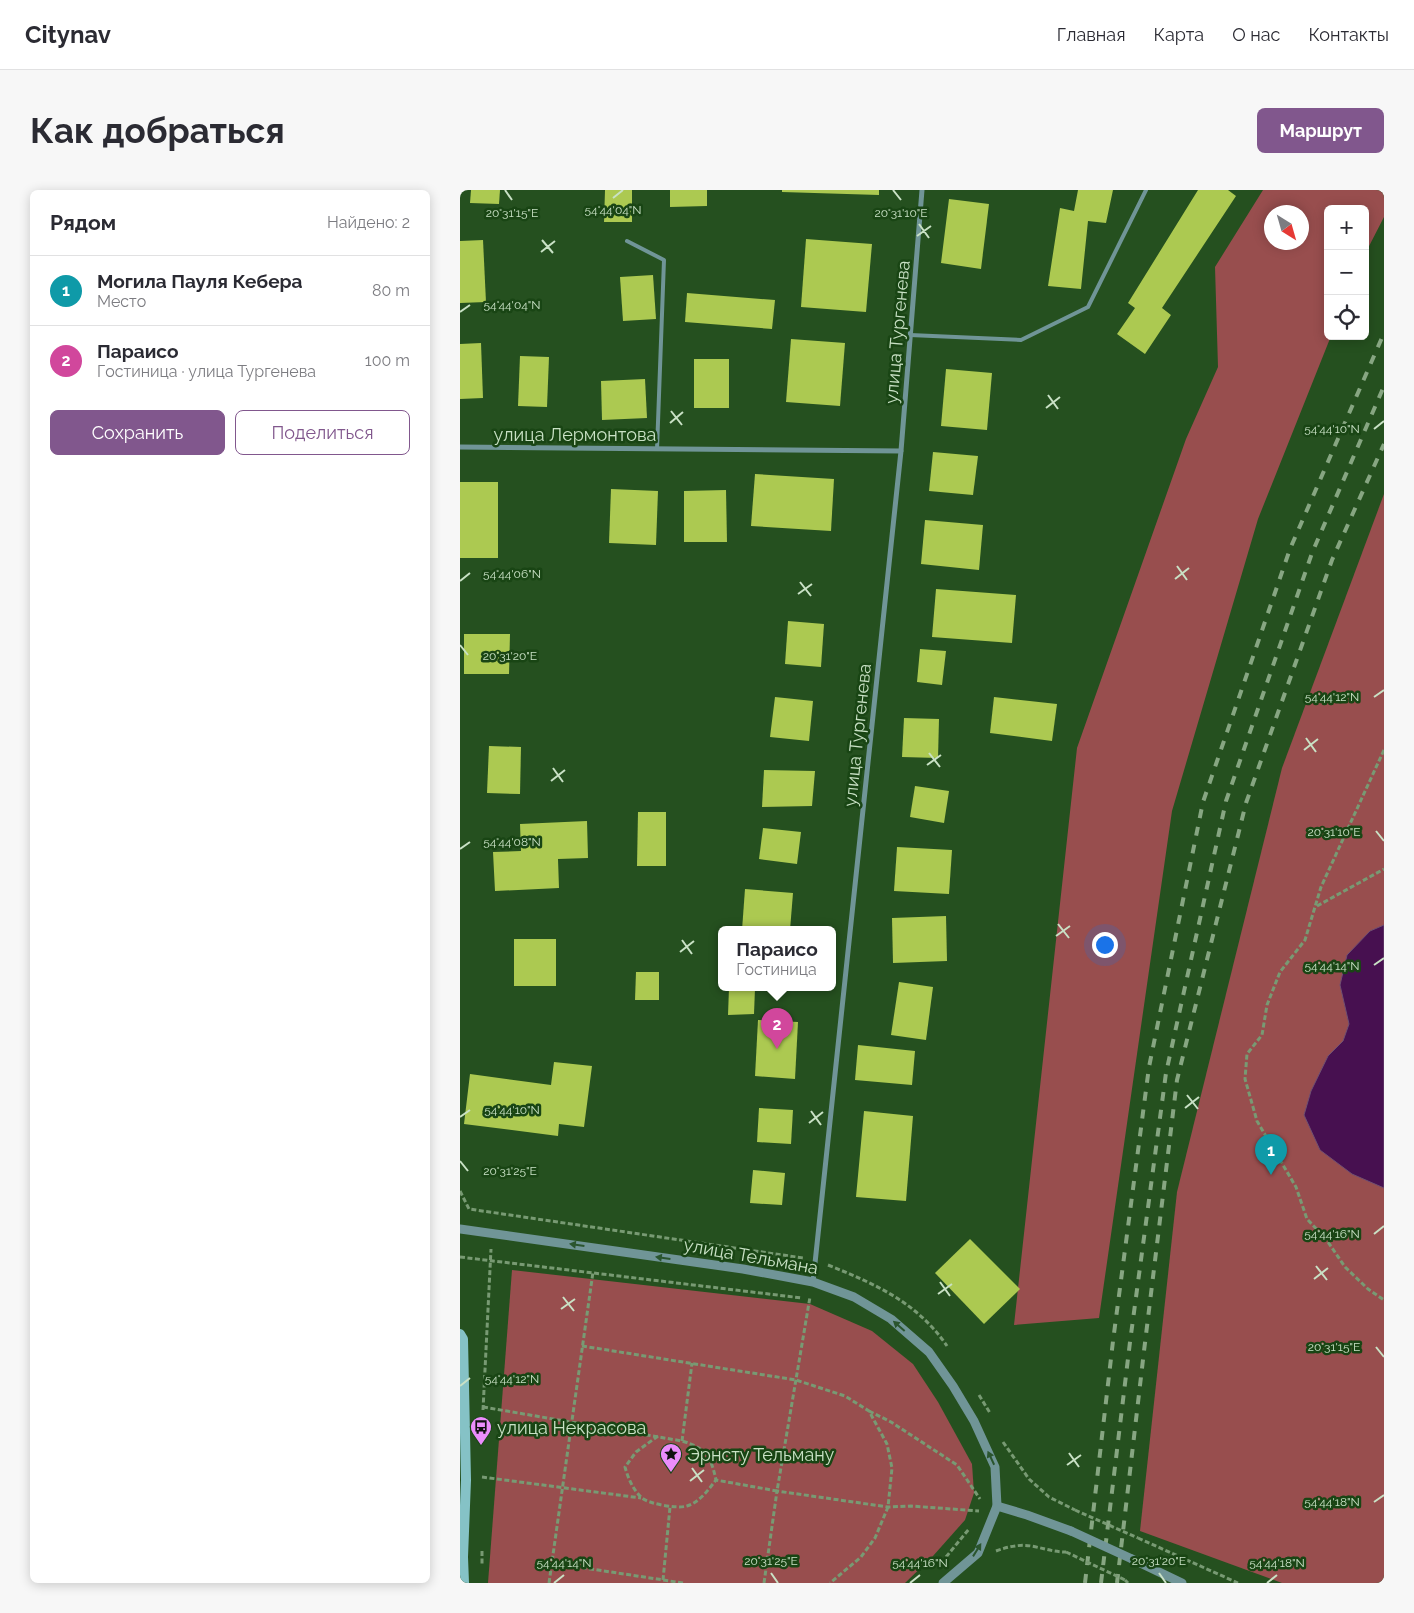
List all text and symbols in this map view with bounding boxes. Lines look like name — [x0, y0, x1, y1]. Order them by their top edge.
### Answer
text: Citynav — [25, 20, 111, 49]
text: Главная — [1057, 24, 1125, 45]
text: Карта — [1153, 24, 1204, 45]
text: О нас — [1232, 24, 1280, 45]
text: Контакты — [1308, 24, 1389, 45]
button: Маршрут — [1257, 108, 1384, 153]
text: Как добраться — [30, 110, 285, 151]
text: 54°44'04"N — [584, 203, 642, 217]
north arrow — [1264, 205, 1309, 250]
map controls — [1324, 205, 1369, 340]
button: + — [1324, 205, 1369, 250]
text: 20°31'15"E — [486, 206, 538, 220]
text: 20°31'10"E — [874, 206, 928, 220]
text: Рядом — [50, 210, 116, 235]
text: Найдено: 2 — [327, 213, 410, 232]
button: − — [1324, 250, 1369, 295]
street label: улица Тургенева — [880, 259, 914, 405]
text: Могила Пауля Кебера — [97, 270, 303, 292]
text: 1 — [62, 281, 70, 300]
text: 80 m — [372, 281, 410, 300]
text: Место — [97, 292, 146, 311]
button: locate — [1324, 295, 1369, 340]
text: 54°44'04"N — [483, 298, 541, 312]
text: Параисо — [97, 340, 178, 362]
text: 2 — [61, 351, 71, 370]
text: 100 m — [365, 351, 410, 370]
text: Гостиница · улица Тургенева — [97, 362, 316, 381]
button: Сохранить — [50, 410, 225, 455]
button: Поделиться — [235, 410, 410, 455]
text: 54°44'10"N — [1304, 422, 1360, 436]
street label: улица Лермонтова — [494, 424, 656, 445]
text: 54°44'06"N — [483, 567, 541, 581]
text: 20°31'20"E — [483, 649, 537, 663]
street label: улица Тургенева — [839, 662, 875, 808]
text: 54°44'12"N — [1305, 690, 1359, 704]
text: 20°31'10"E — [1307, 825, 1361, 839]
text: 54°44'08"N — [483, 835, 541, 849]
popup — [718, 926, 836, 991]
your location — [1092, 932, 1118, 958]
text: Параисо — [736, 938, 818, 960]
text: 54°44'14"N — [1305, 959, 1359, 973]
text: Гостиница — [736, 960, 817, 979]
pin: 2 — [761, 1008, 793, 1049]
text: 54°44'10"N — [484, 1103, 540, 1117]
pin: 1 — [1255, 1134, 1287, 1175]
text: 20°31'25"E — [483, 1164, 537, 1178]
text: 54°44'16"N — [1304, 1227, 1360, 1241]
street label: улица Тельмана — [682, 1234, 820, 1278]
one-way arrow — [569, 1241, 585, 1249]
one-way arrow — [655, 1253, 671, 1261]
one-way arrow — [893, 1321, 906, 1332]
text: 20°31'15"E — [1308, 1340, 1360, 1354]
text: 54°44'12"N — [485, 1372, 539, 1386]
bus stop icon: улица Некрасова — [469, 1415, 493, 1446]
place label: улица Некрасова — [497, 1417, 646, 1438]
place icon: Эрнсту Тельману — [659, 1442, 683, 1473]
place label: Эрнсту Тельману — [687, 1444, 834, 1465]
one-way arrow — [987, 1451, 995, 1465]
text: 54°44'18"N — [1304, 1495, 1360, 1509]
one-way arrow — [973, 1543, 982, 1556]
text: 20°31'25"E — [744, 1554, 798, 1568]
text: 20°31'20"E — [1132, 1554, 1186, 1568]
text: 54°44'14"N — [537, 1556, 591, 1570]
text: 54°44'16"N — [892, 1556, 948, 1570]
text: 54°44'18"N — [1249, 1556, 1305, 1570]

